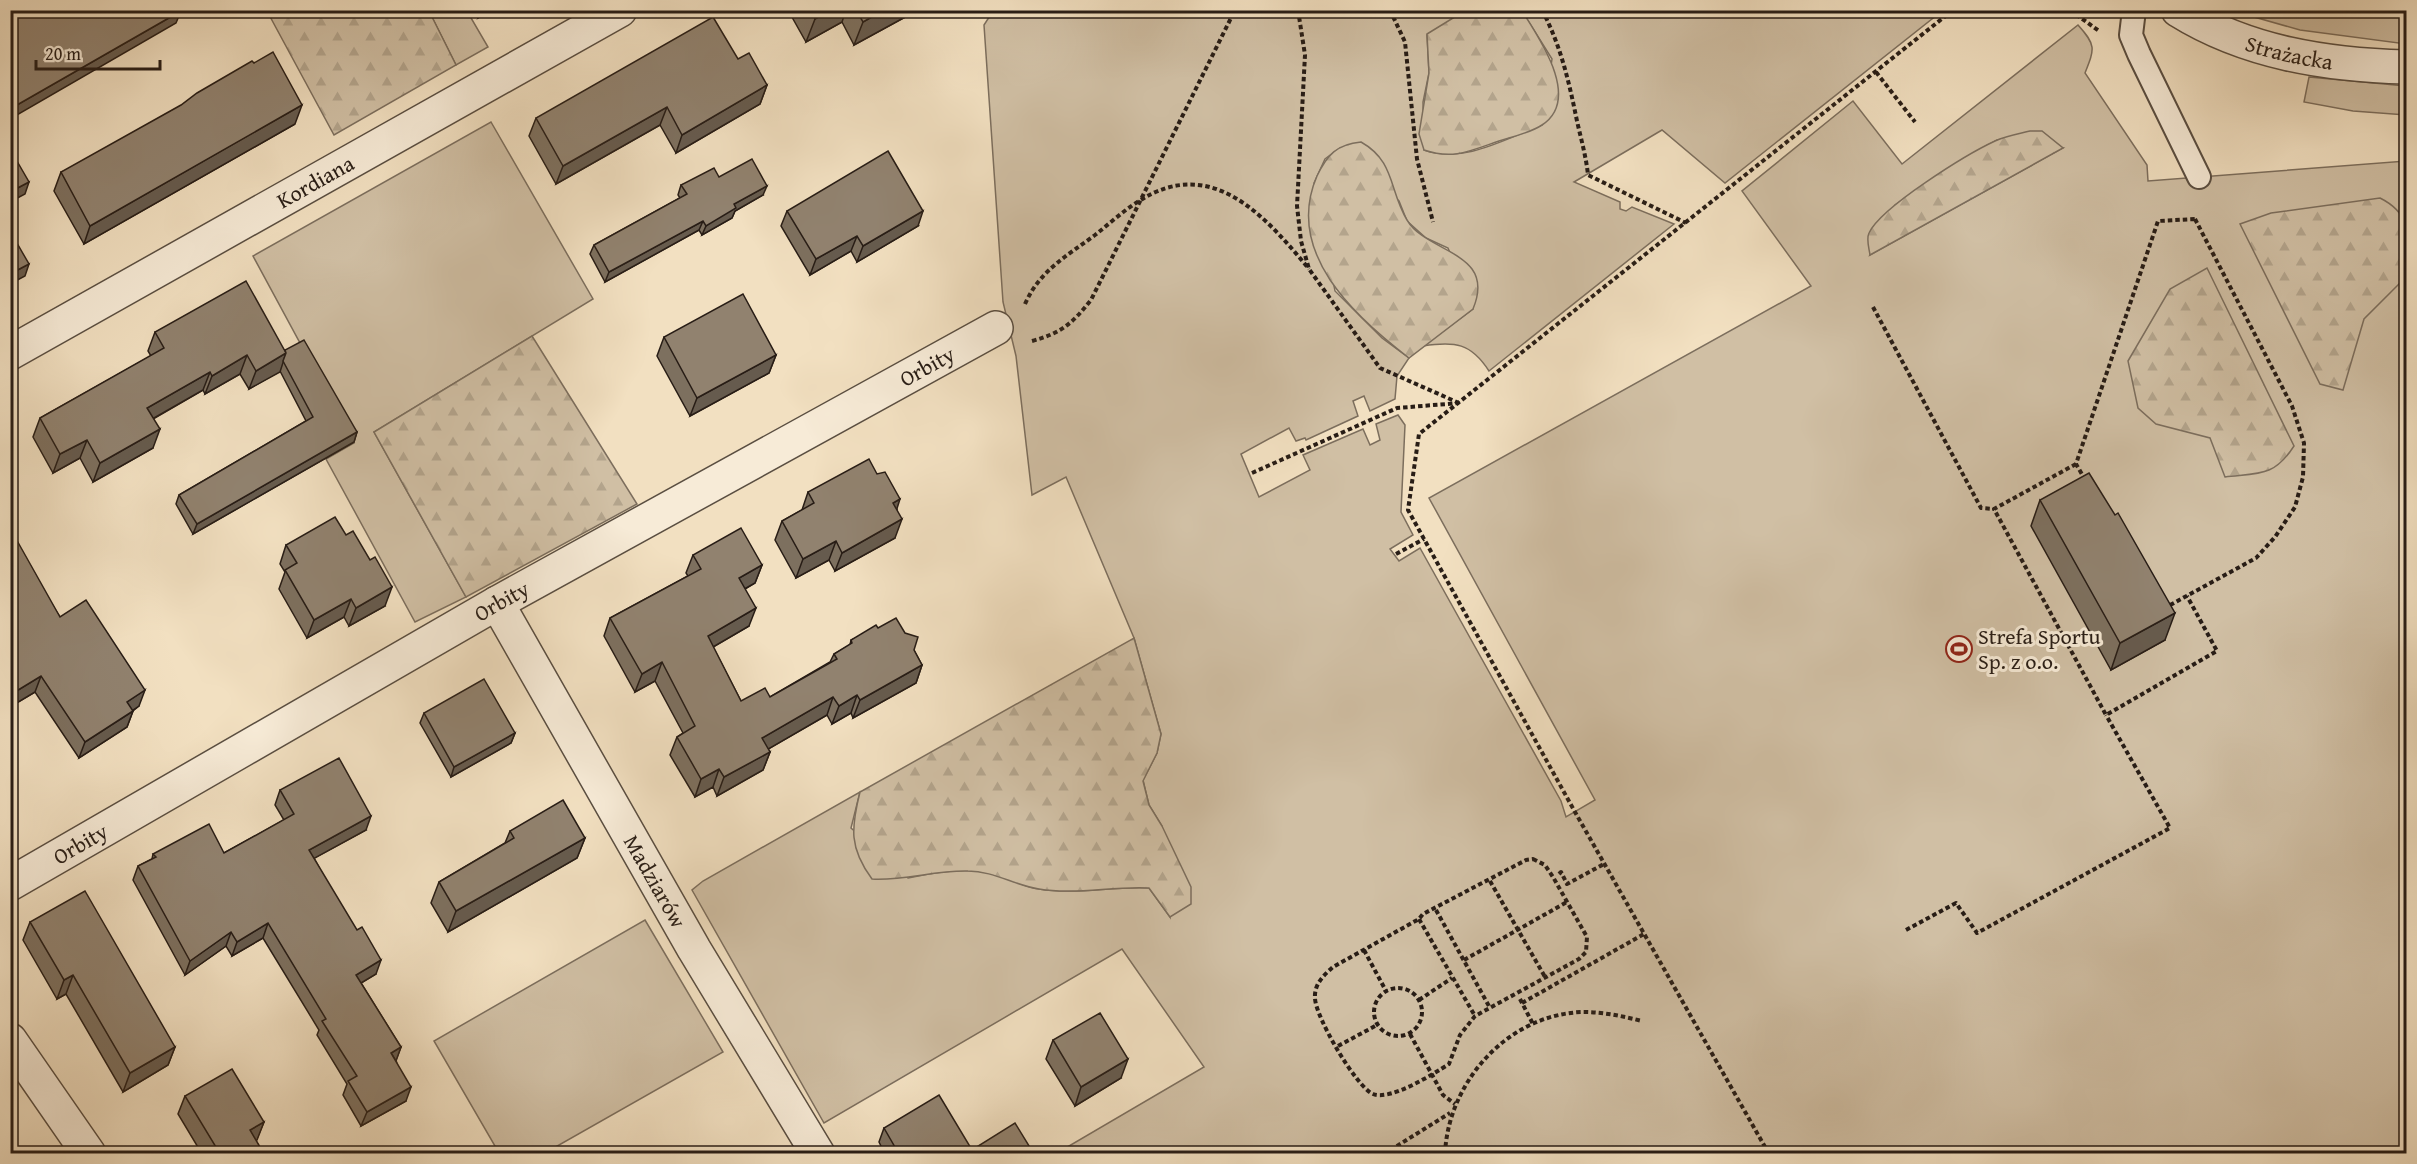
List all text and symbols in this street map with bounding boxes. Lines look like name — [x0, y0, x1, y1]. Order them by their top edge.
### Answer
street label: Strażacka — [2241, 27, 2336, 78]
scale bar — [36, 33, 160, 71]
text: 20 m — [45, 40, 81, 67]
street label: Kordiana — [271, 147, 360, 216]
street label: Orbity — [893, 338, 960, 394]
street label: Orbity — [468, 572, 535, 629]
place label: Strefa Sportu Sp. z o.o. — [1978, 620, 2101, 677]
sports icon: Strefa Sportu Sp. z o.o. — [1944, 634, 1974, 664]
street label: Orbity — [47, 815, 114, 872]
street label: Madziarów — [616, 829, 695, 934]

